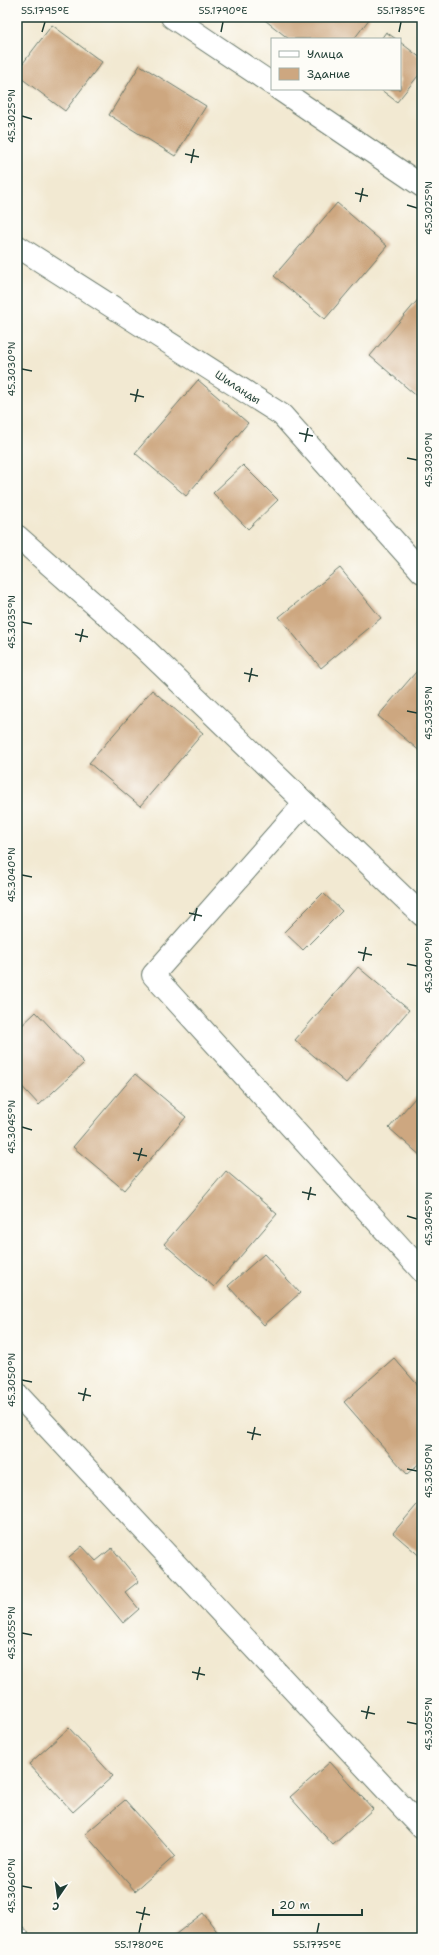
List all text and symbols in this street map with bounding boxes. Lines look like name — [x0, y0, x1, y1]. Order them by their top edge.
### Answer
text: 55.1795°E — [21, 4, 69, 17]
text: 55.1790°E — [198, 4, 248, 17]
text: 55.1785°E — [377, 4, 425, 17]
legend — [271, 38, 401, 90]
text: Улица — [307, 46, 344, 62]
text: Здание — [307, 66, 351, 82]
text: 45.3025°N — [5, 89, 18, 143]
text: 45.3025°N — [422, 181, 435, 235]
text: 45.3030°N — [5, 342, 18, 396]
street label: Шиланды — [212, 367, 264, 408]
text: 45.3030°N — [422, 433, 435, 487]
text: 45.3035°N — [5, 595, 18, 649]
text: 45.3035°N — [422, 686, 435, 740]
text: 45.3040°N — [5, 847, 18, 903]
text: 45.3040°N — [422, 938, 435, 994]
text: 45.3045°N — [5, 1100, 18, 1154]
text: 45.3045°N — [422, 1192, 435, 1246]
text: 45.3050°N — [5, 1353, 18, 1407]
text: 45.3050°N — [422, 1444, 435, 1498]
text: 45.3055°N — [5, 1606, 18, 1660]
text: 45.3055°N — [422, 1697, 435, 1751]
text: 45.3060°N — [5, 1858, 18, 1914]
north arrow — [38, 1877, 78, 1917]
scale bar — [273, 1891, 362, 1917]
text: 20 m — [279, 1897, 310, 1913]
text: С — [51, 1898, 61, 1914]
text: 55.1780°E — [115, 1938, 164, 1951]
text: 55.1775°E — [293, 1938, 341, 1951]

